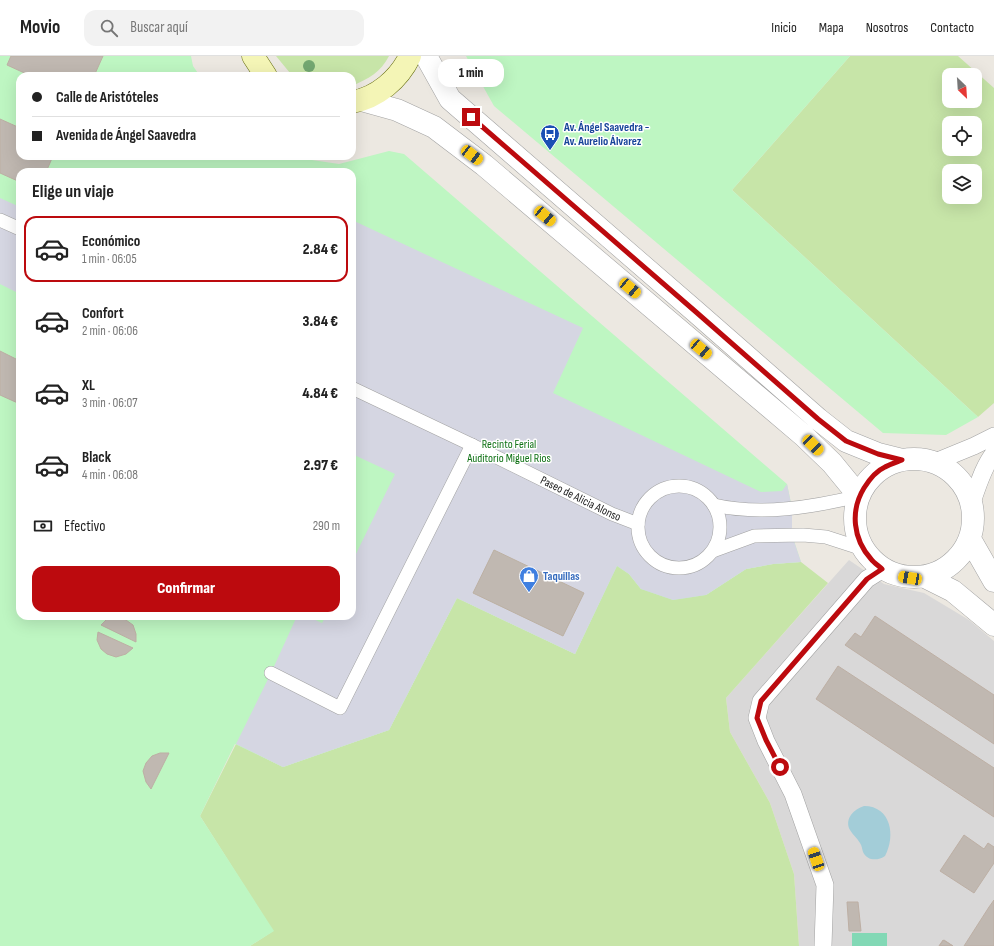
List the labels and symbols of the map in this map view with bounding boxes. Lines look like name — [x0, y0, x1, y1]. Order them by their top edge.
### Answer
callout: 1 min — [438, 59, 504, 87]
north arrow — [942, 68, 982, 108]
route end — [462, 108, 480, 126]
place label: Av. Ángel Saavedra - Av. Aurelio Álvarez — [563, 120, 650, 149]
bus stop icon: Av. Ángel Saavedra - Av. Aurelio Álvarez — [539, 123, 561, 151]
car — [459, 143, 485, 167]
car — [532, 204, 558, 228]
car — [617, 276, 643, 300]
car — [688, 337, 714, 361]
car — [800, 432, 826, 458]
park label: Recinto Ferial Auditorio Miguel Rios — [466, 437, 551, 466]
street label: Paseo de Alicia Alonso — [538, 473, 623, 525]
shop icon: Taquillas — [518, 565, 540, 593]
place label: Taquillas — [543, 569, 580, 584]
car — [897, 570, 923, 586]
route start — [771, 758, 789, 776]
car — [806, 846, 826, 872]

